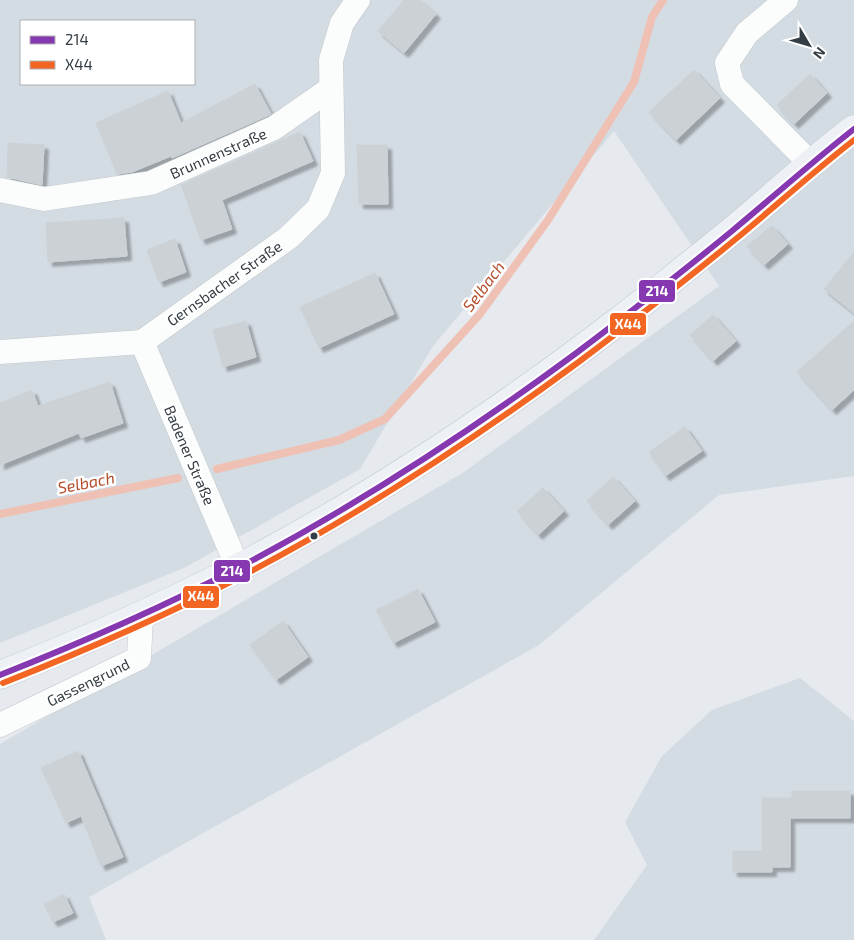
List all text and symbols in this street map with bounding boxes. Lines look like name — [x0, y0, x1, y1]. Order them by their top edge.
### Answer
legend — [20, 20, 195, 85]
north arrow — [784, 20, 834, 70]
text: 214 — [65, 30, 89, 48]
text: N — [810, 44, 829, 63]
text: X44 — [65, 55, 93, 73]
street label: Brunnenstraße — [167, 124, 269, 182]
street label: Gernsbacher Straße — [163, 237, 285, 329]
water label: Selbach — [458, 257, 508, 315]
line badge: 214 — [638, 279, 676, 303]
text: 214 — [645, 282, 669, 299]
line badge: X44 — [609, 312, 647, 336]
text: X44 — [615, 315, 642, 332]
street label: Badener Straße — [161, 402, 219, 508]
water label: Selbach — [56, 467, 116, 497]
unlabelled marker — [309, 531, 319, 541]
line badge: 214 — [213, 559, 251, 583]
text: 214 — [220, 562, 244, 579]
line badge: X44 — [182, 585, 220, 609]
text: X44 — [188, 587, 215, 604]
street label: Gassengrund — [44, 654, 132, 710]

